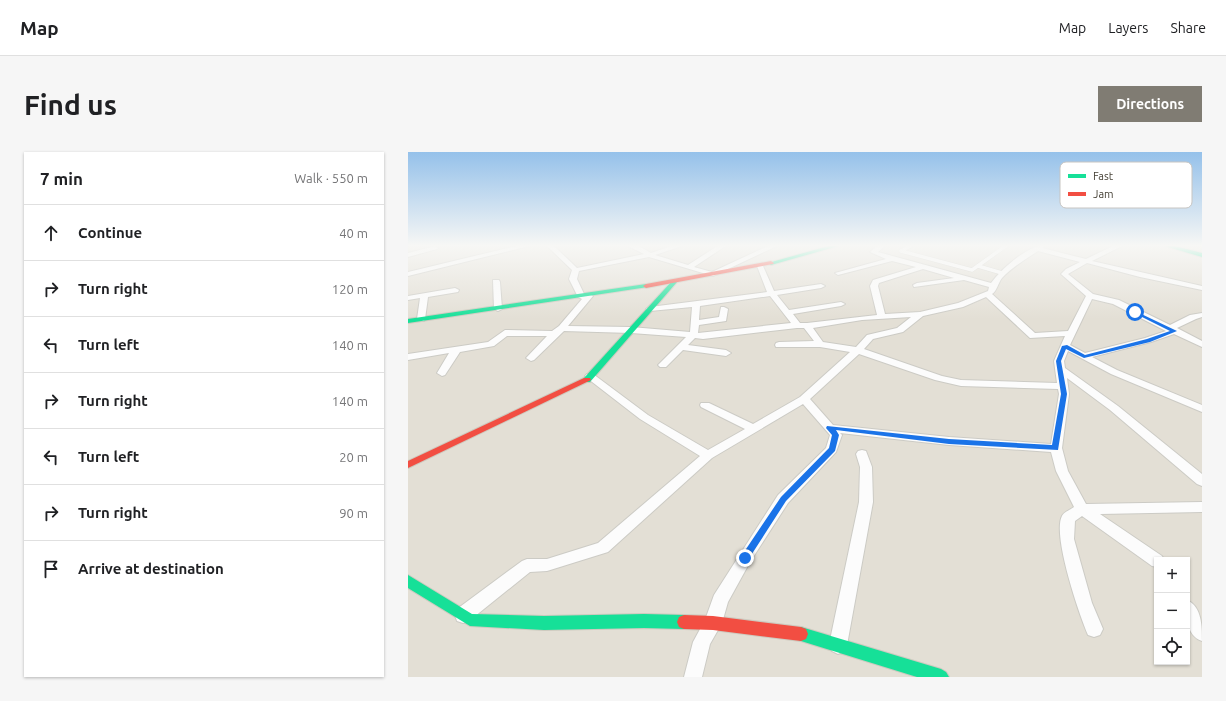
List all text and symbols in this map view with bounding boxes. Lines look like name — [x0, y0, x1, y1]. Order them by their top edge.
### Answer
text: Map — [20, 17, 59, 39]
text: Map — [1059, 20, 1086, 36]
text: Layers — [1108, 20, 1148, 36]
text: Share — [1170, 20, 1206, 36]
button: Directions — [1098, 86, 1202, 122]
text: Find us — [24, 89, 117, 120]
legend — [1060, 162, 1192, 208]
text: 7 min — [40, 169, 83, 188]
text: Fast — [1093, 170, 1114, 182]
text: Walk · 550 m — [294, 171, 368, 185]
text: Jam — [1093, 188, 1114, 200]
icon: ahead — [40, 222, 62, 244]
text: Continue — [78, 224, 142, 241]
text: 40 m — [339, 226, 368, 240]
icon: right — [40, 278, 62, 300]
text: Turn right — [78, 280, 148, 297]
text: 120 m — [332, 282, 368, 296]
route start — [1126, 303, 1144, 321]
icon: left — [40, 334, 62, 356]
text: Turn left — [78, 336, 139, 353]
text: 140 m — [332, 338, 368, 352]
icon: right — [40, 390, 62, 412]
text: Turn right — [78, 392, 148, 409]
text: 140 m — [332, 394, 368, 408]
icon: left — [40, 446, 62, 468]
text: Turn left — [78, 448, 139, 465]
text: 20 m — [339, 450, 368, 464]
icon: right — [40, 502, 62, 524]
text: Turn right — [78, 504, 148, 521]
text: 90 m — [339, 506, 368, 520]
route end — [736, 549, 754, 567]
map controls — [1154, 557, 1190, 665]
button: + — [1154, 557, 1190, 593]
icon: arrive — [40, 558, 62, 580]
text: Arrive at destination — [78, 560, 224, 577]
button: − — [1154, 593, 1190, 629]
button: locate — [1154, 629, 1190, 665]

